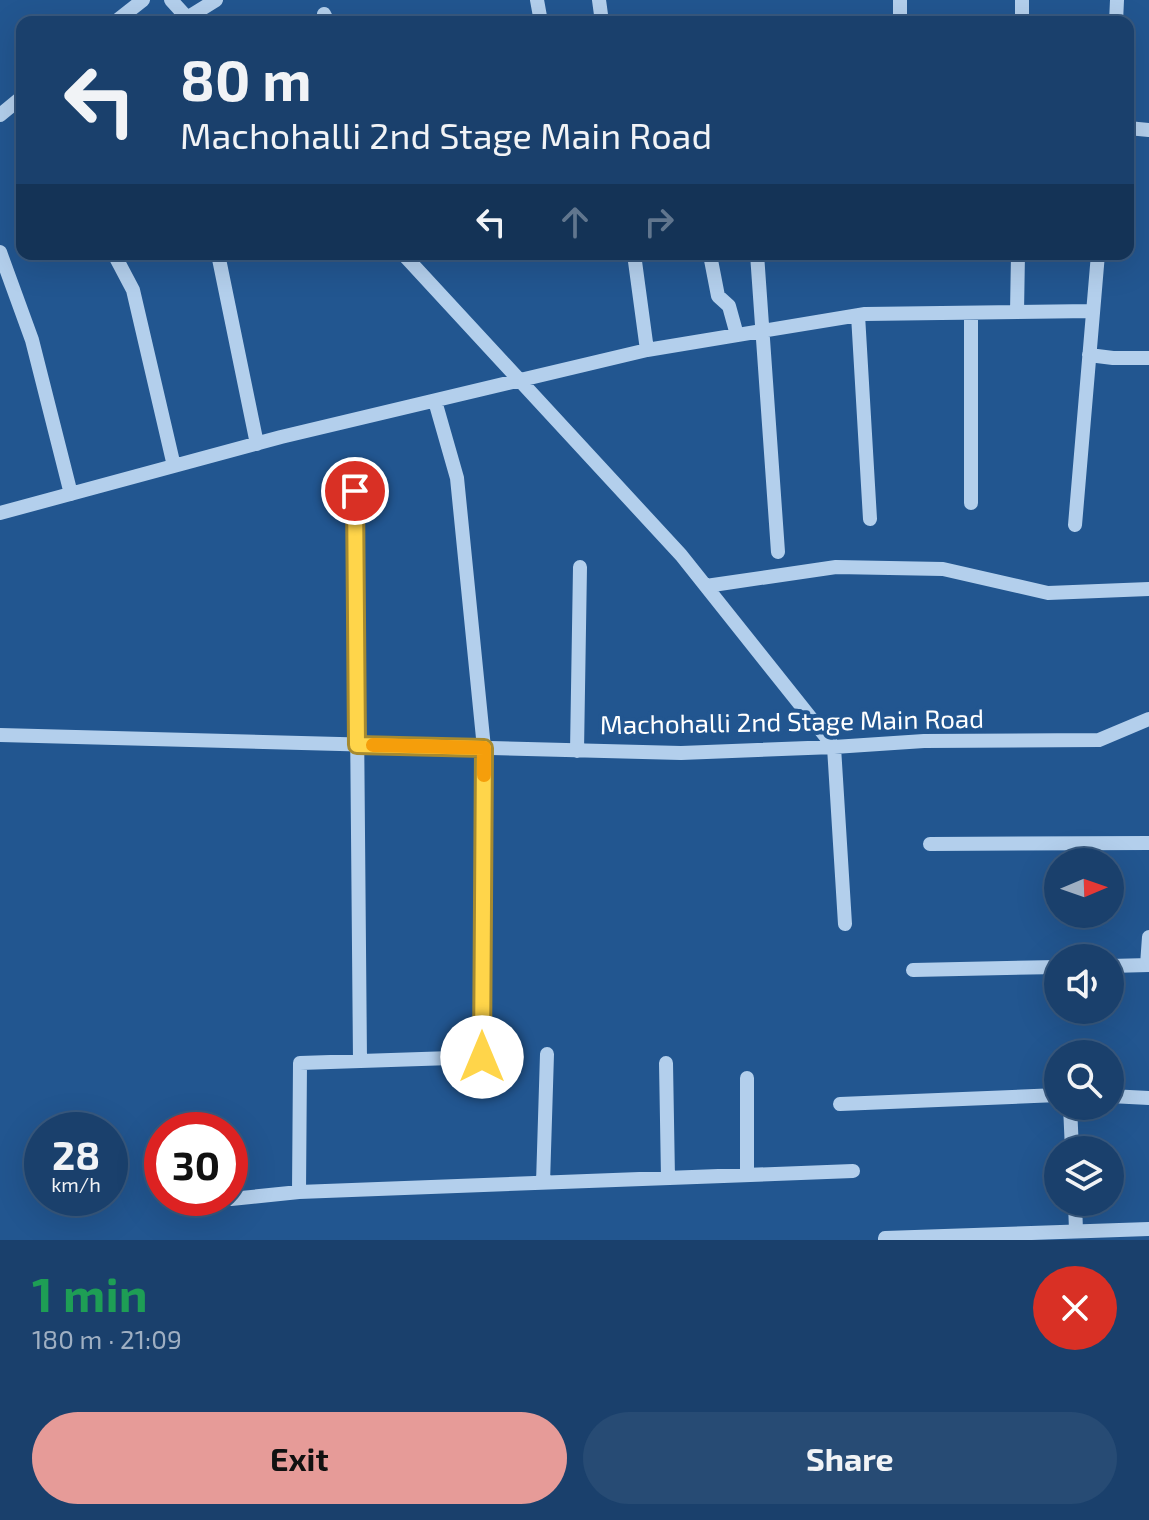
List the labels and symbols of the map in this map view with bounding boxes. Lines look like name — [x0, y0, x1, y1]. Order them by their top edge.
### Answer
pin — [321, 457, 389, 525]
street label: Machohalli 2nd Stage Main Road — [600, 702, 984, 739]
north arrow — [1044, 848, 1124, 928]
position arrow — [440, 1015, 524, 1099]
speed limit sign: 30 — [144, 1112, 248, 1216]

